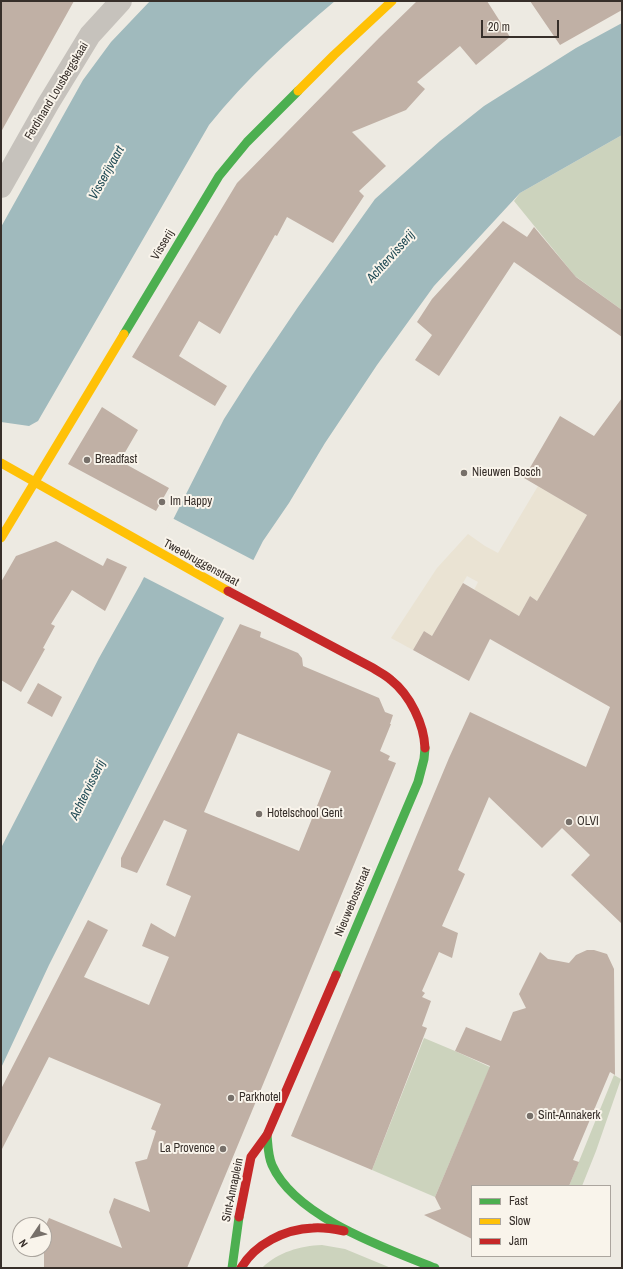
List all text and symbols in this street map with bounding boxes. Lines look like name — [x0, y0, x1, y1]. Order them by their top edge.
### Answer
scale bar — [483, 12, 561, 38]
text: 20 m — [488, 19, 510, 35]
street label: Ferdinand Lousbergskaai — [22, 39, 92, 143]
water label: Visserijvaart — [86, 143, 128, 203]
street label: Visserij — [148, 227, 178, 263]
water label: Achtervisserij — [364, 228, 418, 286]
place label: Breadfast — [95, 453, 137, 467]
marker: Breadfast — [82, 455, 92, 465]
place label: Nieuwen Bosch — [472, 466, 541, 480]
marker: Nieuwen Bosch — [459, 468, 469, 478]
place label: Im Happy — [170, 495, 212, 509]
marker: Im Happy — [157, 497, 167, 507]
street label: Tweebruggenstraat — [161, 536, 241, 590]
water label: Achtervisserij — [67, 758, 109, 822]
place label: Hotelschool Gent — [267, 807, 342, 821]
marker: Hotelschool Gent — [254, 809, 264, 819]
place label: OLVI — [577, 815, 599, 829]
marker: OLVI — [564, 817, 574, 827]
street label: Nieuwebosstraat — [332, 865, 374, 939]
place label: Parkhotel — [239, 1091, 281, 1105]
marker: Parkhotel — [226, 1093, 236, 1103]
place label: Sint-Annakerk — [538, 1109, 600, 1123]
marker: Sint-Annakerk — [525, 1111, 535, 1121]
place label: La Provence — [160, 1142, 215, 1156]
marker: La Provence — [218, 1144, 228, 1154]
street label: Sint-Annaplein — [219, 1157, 247, 1223]
legend — [471, 1185, 611, 1257]
text: Fast — [509, 1193, 528, 1209]
text: Slow — [509, 1213, 530, 1229]
north arrow — [12, 1217, 52, 1257]
text: Jam — [509, 1233, 528, 1249]
text: N — [15, 1237, 31, 1250]

